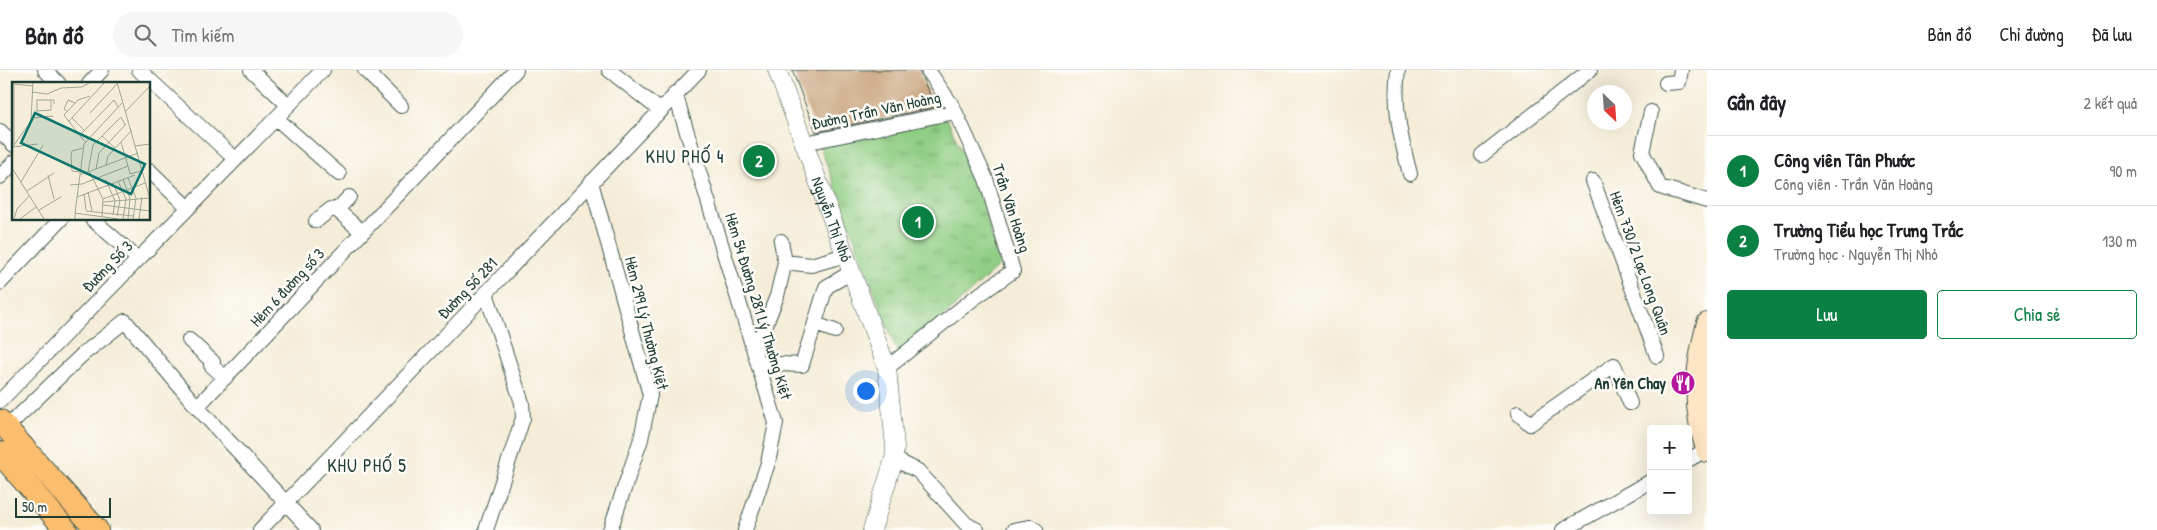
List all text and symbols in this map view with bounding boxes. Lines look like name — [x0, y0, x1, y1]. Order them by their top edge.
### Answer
search box — [113, 12, 463, 57]
text: Bản đồ — [25, 19, 83, 51]
icon: search — [131, 21, 159, 49]
text: Tìm kiếm — [171, 22, 234, 48]
text: Bản đồ — [1928, 22, 1971, 47]
text: Chỉ đường — [1999, 22, 2064, 47]
text: Đã lưu — [2092, 22, 2132, 47]
inset map — [12, 82, 150, 220]
north arrow — [1587, 85, 1632, 130]
street label: Đường Trần Văn Hoàng — [810, 86, 942, 134]
text: Gần đây — [1727, 88, 1786, 117]
text: 2 kết quả — [2084, 92, 2137, 114]
pin: 2 — [743, 142, 775, 180]
district label: KHU PHỐ 4 — [646, 144, 724, 169]
text: Công viên Tân Phước — [1774, 147, 1915, 173]
text: 1 — [1740, 160, 1746, 182]
text: 90 m — [2109, 160, 2137, 182]
street label: Trần Văn Hoàng — [987, 161, 1037, 255]
street label: Nguyễn Thị Nhỏ — [806, 173, 858, 265]
text: Công viên · Trần Văn Hoàng — [1774, 173, 1933, 195]
street label: Hẻm 730/2 Lạc Long Quân — [1605, 188, 1677, 338]
pin: 1 — [902, 203, 934, 241]
street label: Hẻm 54 Đường 281 Lý Thường Kiệt — [720, 210, 798, 402]
text: Trường Tiểu học Trưng Trắc — [1774, 217, 1963, 243]
text: 2 — [1739, 230, 1747, 252]
text: 130 m — [2102, 230, 2137, 252]
street label: Đường Số 3 — [77, 235, 137, 297]
street label: Hẻm 6 đường số 3 — [245, 243, 329, 331]
text: Trường học · Nguyễn Thị Nhỏ — [1774, 243, 1938, 265]
street label: Đường Số 281 — [432, 252, 502, 323]
street label: Hẻm 299 Lý Thường Kiệt — [620, 254, 674, 392]
button: Lưu — [1727, 290, 1927, 339]
button: Chia sẻ — [1937, 290, 2137, 339]
restaurant icon: An Yên Chay — [1670, 370, 1696, 396]
place label: An Yên Chay — [1594, 372, 1666, 395]
your location — [853, 378, 879, 404]
map controls — [1647, 425, 1692, 515]
button: + — [1647, 425, 1692, 470]
district label: KHU PHỐ 5 — [327, 453, 407, 478]
button: − — [1647, 470, 1692, 515]
scale bar — [15, 495, 111, 518]
text: 50 m — [22, 497, 47, 516]

